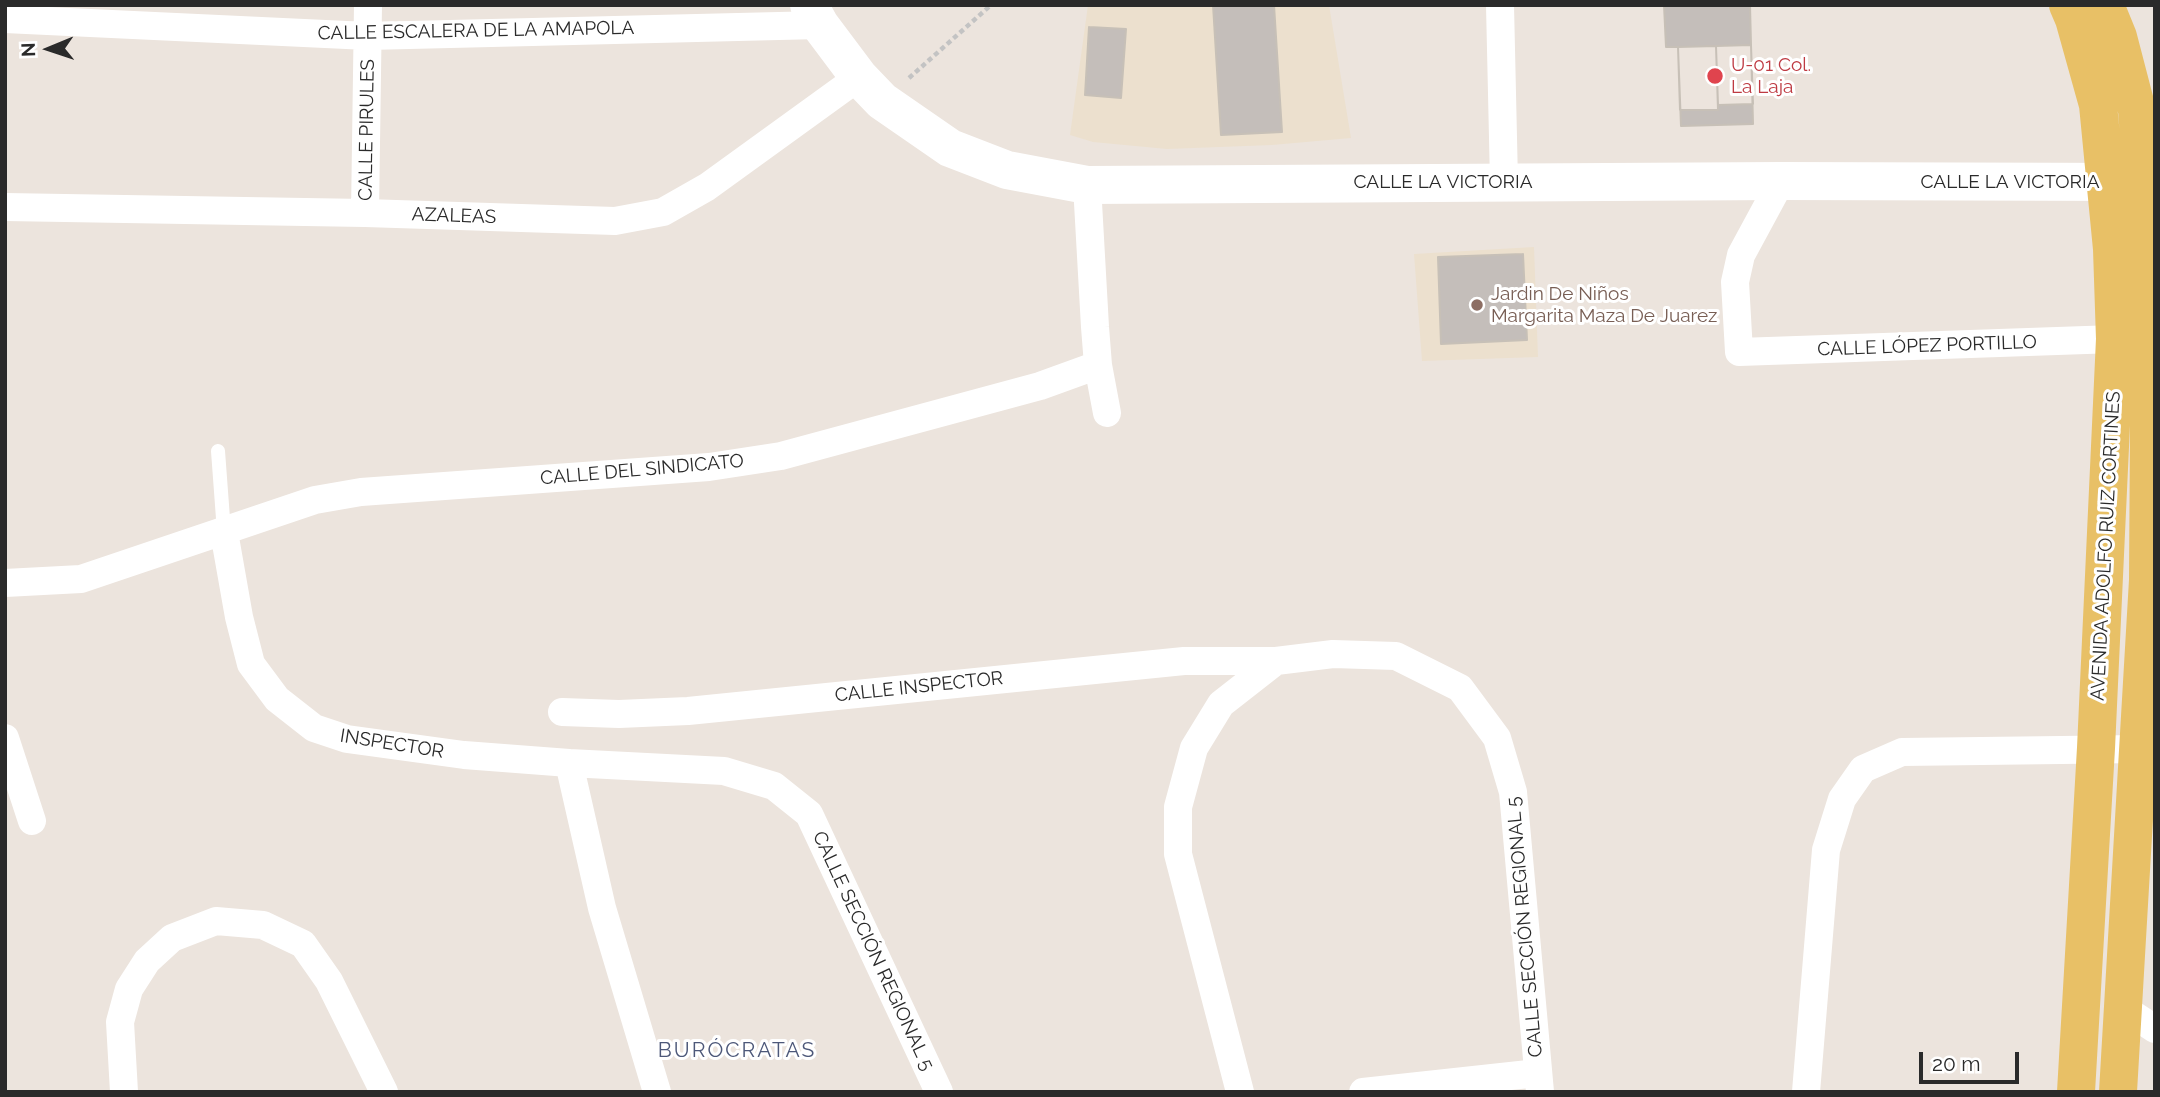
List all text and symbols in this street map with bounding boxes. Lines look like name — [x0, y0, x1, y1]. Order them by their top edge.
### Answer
north arrow — [14, 14, 84, 84]
street label: CALLE ESCALERA DE LA AMAPOLA — [317, 17, 635, 45]
text: N — [17, 42, 39, 57]
place label: U-01 Col. La Laja — [1731, 54, 1811, 98]
street label: CALLE PIRULES — [354, 59, 380, 201]
marker: U-01 Col. La Laja — [1705, 66, 1725, 86]
street label: CALLE LA VICTORIA — [1354, 171, 1532, 193]
street label: CALLE LA VICTORIA — [1921, 171, 2099, 193]
street label: AZALEAS — [411, 203, 497, 229]
place label: Jardin De Niños Margarita Maza De Juarez — [1491, 283, 1717, 327]
marker: Jardin De Niños Margarita Maza De Juarez — [1469, 297, 1485, 313]
street label: CALLE LÓPEZ PORTILLO — [1817, 331, 2037, 361]
street label: AVENIDA ADOLFO RUIZ CORTINES — [2087, 391, 2125, 701]
street label: CALLE DEL SINDICATO — [539, 450, 745, 490]
street label: CALLE INSPECTOR — [834, 667, 1004, 707]
street label: INSPECTOR — [338, 725, 446, 763]
street label: CALLE SECCIÓN REGIONAL 5 — [1502, 796, 1548, 1058]
street label: CALLE SECCIÓN REGIONAL 5 — [807, 828, 939, 1074]
district label: BURÓCRATAS — [659, 1038, 815, 1064]
scale bar — [1922, 1038, 2022, 1082]
text: 20 m — [1932, 1051, 1980, 1076]

